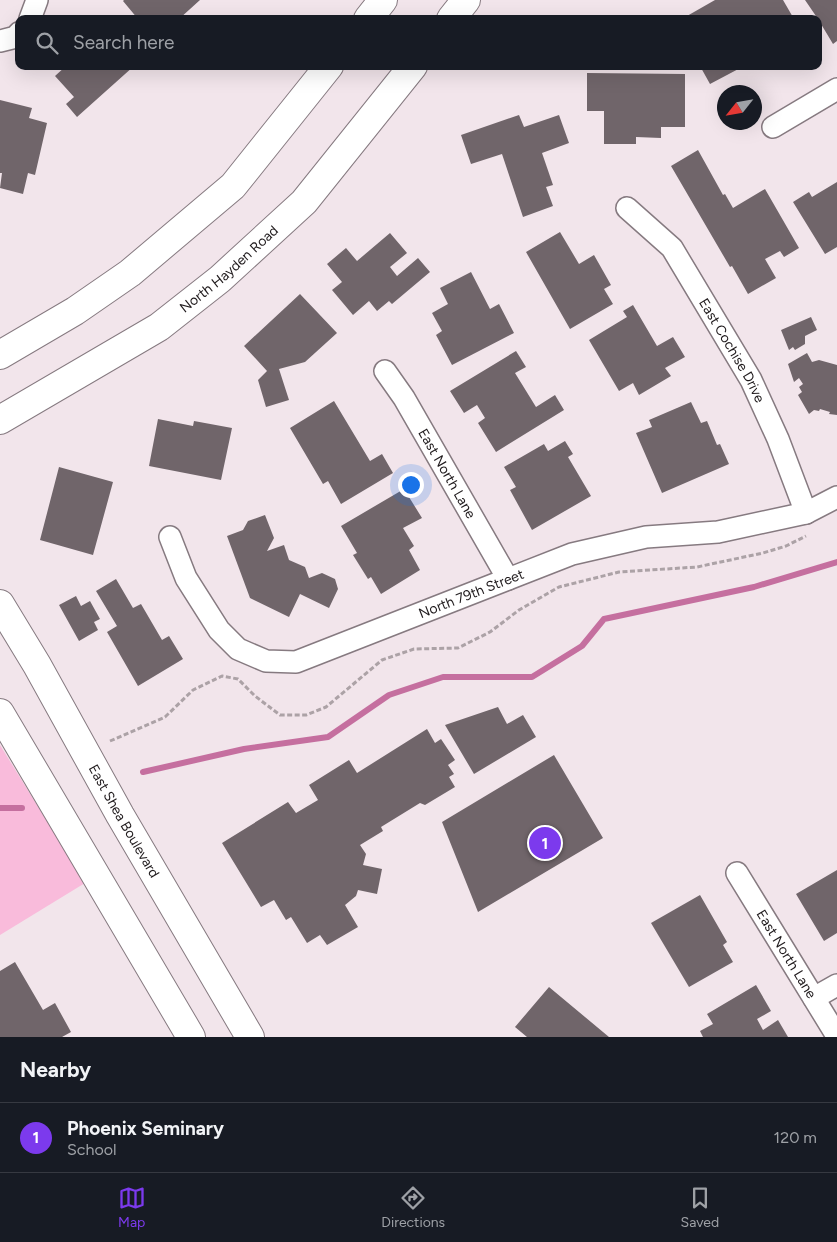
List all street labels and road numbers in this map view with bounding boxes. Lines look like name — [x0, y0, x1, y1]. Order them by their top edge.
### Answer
street label: North Hayden Road — [176, 222, 281, 316]
street label: East Cochise Drive — [695, 295, 769, 405]
street label: East North Lane — [415, 425, 480, 522]
street label: North 79th Street — [416, 565, 526, 622]
street label: East Shea Boulevard — [85, 761, 163, 881]
street label: East North Lane — [753, 907, 820, 1002]

